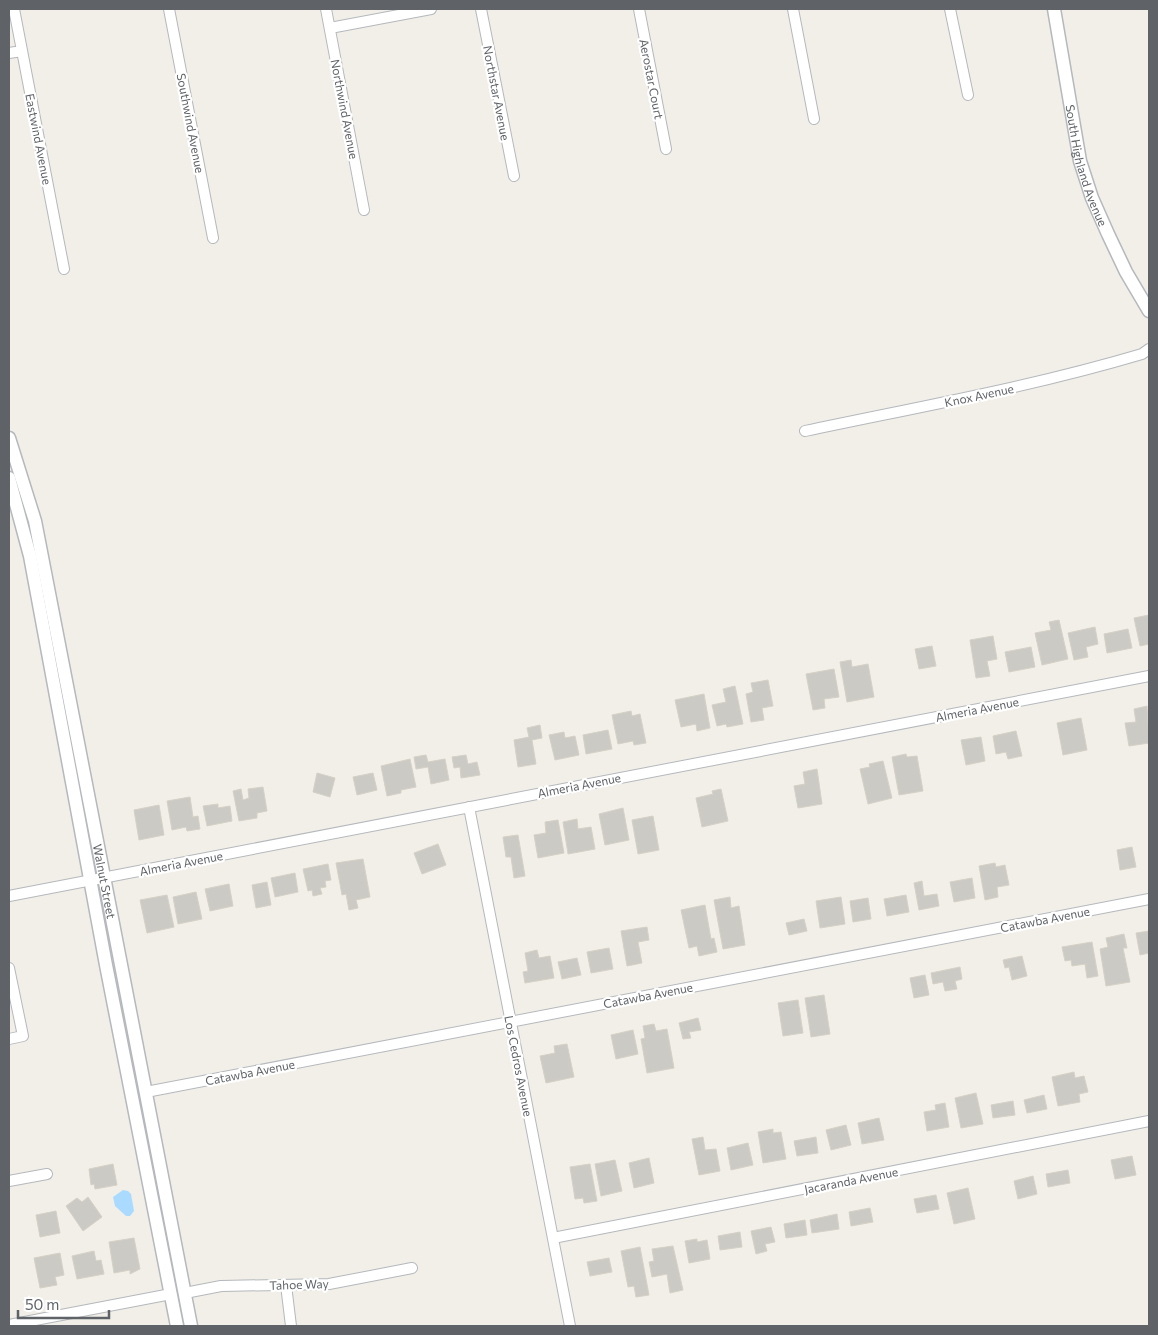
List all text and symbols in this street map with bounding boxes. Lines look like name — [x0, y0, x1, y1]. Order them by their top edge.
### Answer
street label: Aerostar Court — [637, 38, 667, 120]
street label: Northstar Avenue — [481, 44, 513, 142]
street label: Northwind Avenue — [328, 58, 362, 160]
street label: Southwind Avenue — [174, 72, 208, 174]
street label: Eastwind Avenue — [23, 92, 55, 186]
street label: South Highland Avenue — [1063, 103, 1111, 228]
street label: Knox Avenue — [943, 381, 1015, 409]
street label: Almeria Avenue — [934, 694, 1020, 724]
street label: Almeria Avenue — [536, 770, 622, 800]
street label: Walnut Street — [91, 843, 119, 920]
street label: Almeria Avenue — [138, 848, 224, 878]
street label: Catawba Avenue — [999, 903, 1091, 935]
street label: Catawba Avenue — [602, 979, 694, 1011]
street label: Los Cedros Avenue — [502, 1014, 536, 1118]
street label: Catawba Avenue — [204, 1056, 296, 1088]
street label: Jacaranda Avenue — [803, 1164, 899, 1197]
street label: Tahoe Way — [269, 1276, 329, 1292]
scale bar — [18, 1288, 109, 1320]
text: 50 m — [25, 1295, 59, 1313]

